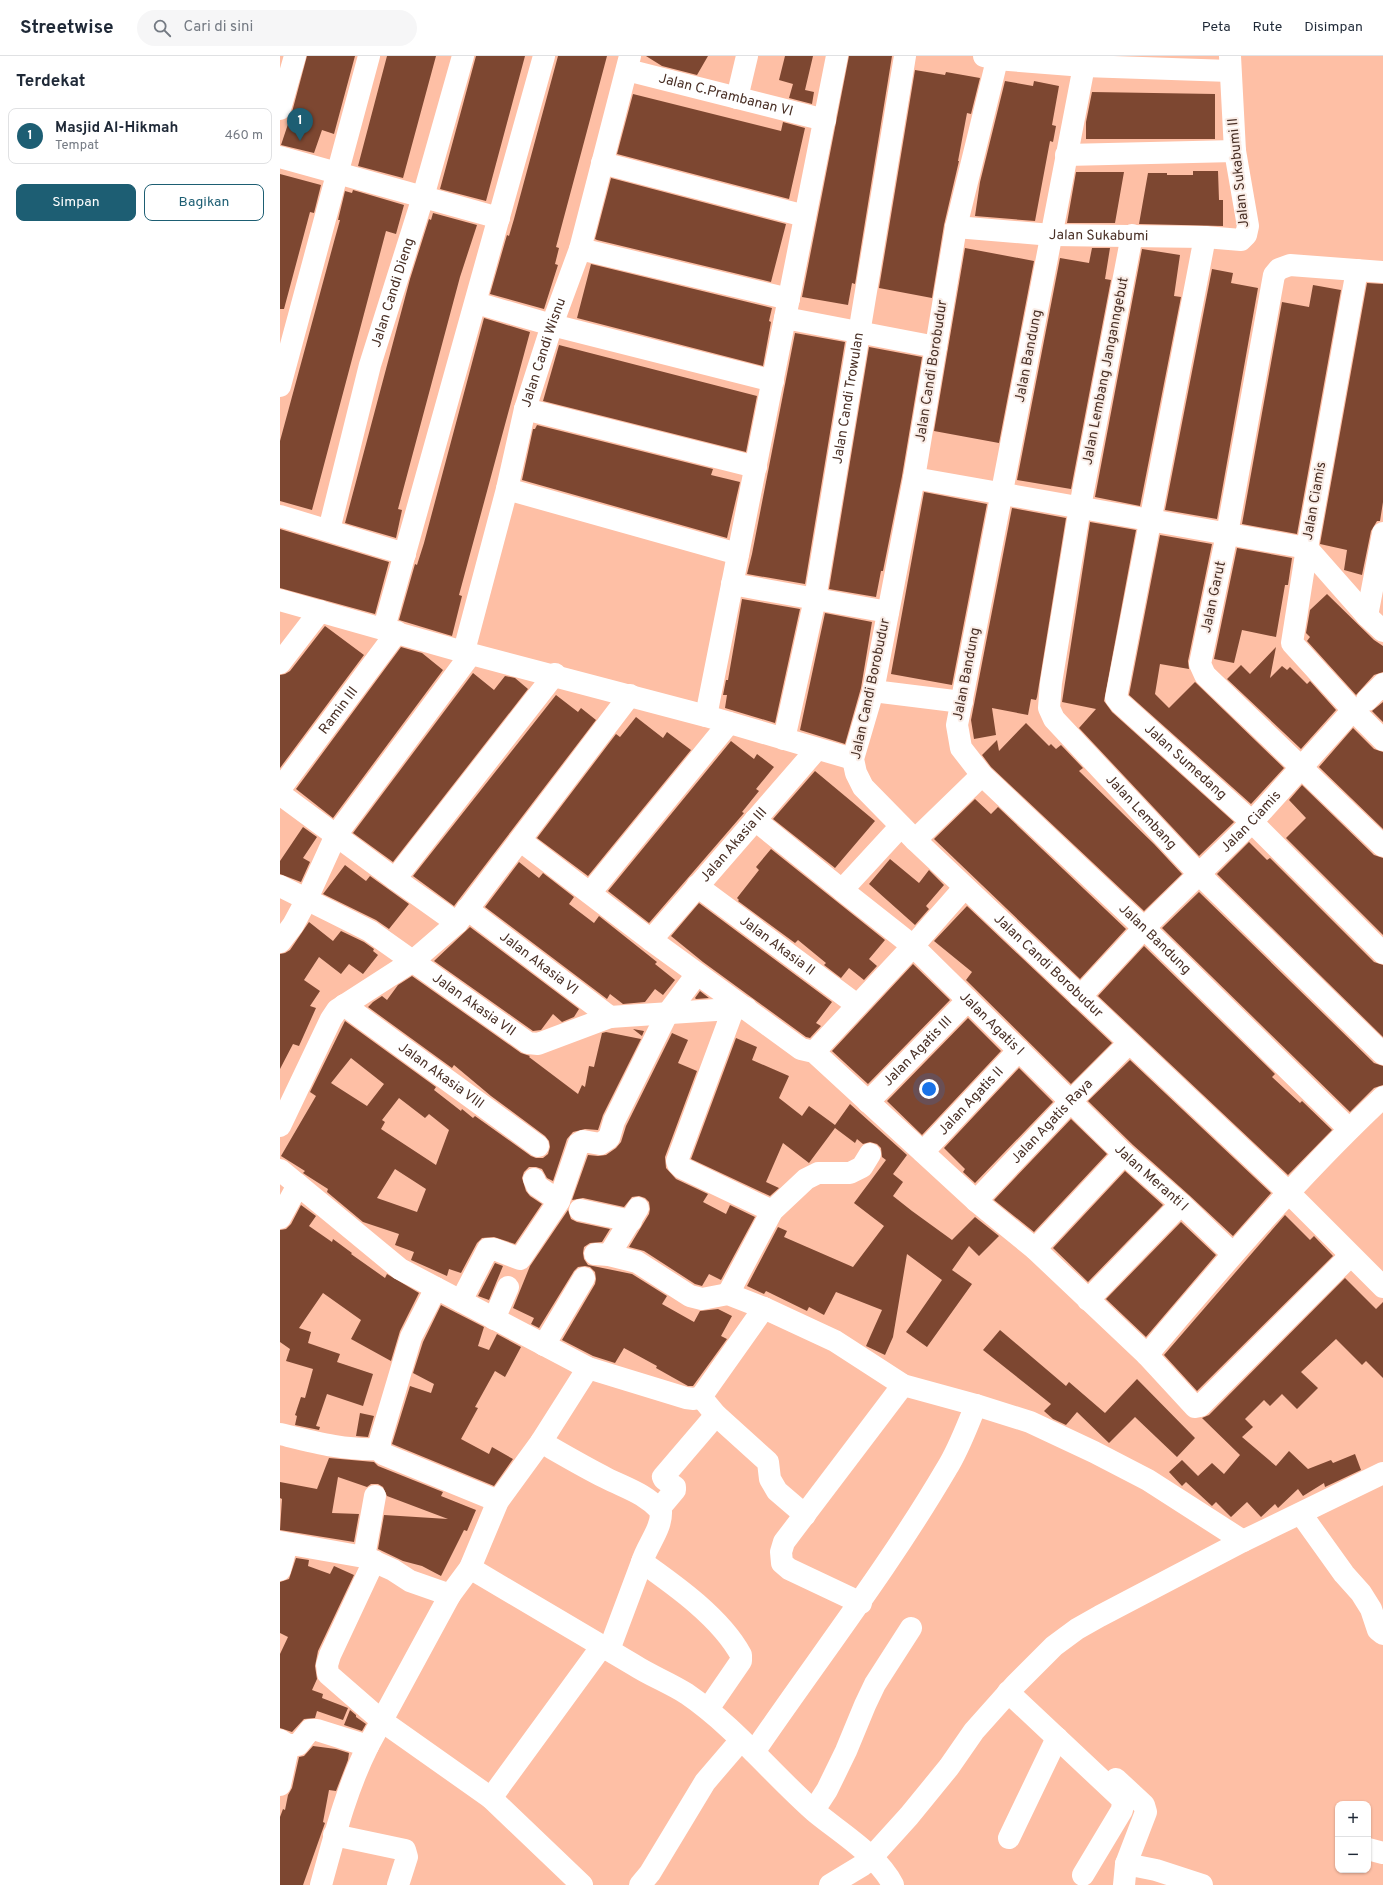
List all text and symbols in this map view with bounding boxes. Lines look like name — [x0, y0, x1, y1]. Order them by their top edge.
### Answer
search box — [137, 10, 417, 46]
text: Streetwise — [20, 16, 113, 40]
icon: search — [151, 17, 173, 39]
text: Cari di sini — [183, 18, 253, 37]
text: Peta — [1202, 19, 1231, 36]
text: Rute — [1253, 19, 1282, 36]
text: Disimpan — [1304, 19, 1363, 36]
street label: Jalan C.Prambanan VI — [657, 70, 795, 120]
text: Terdekat — [16, 71, 85, 93]
pin: 1 — [287, 108, 313, 141]
street label: Jalan Sukabumi ll — [1225, 117, 1253, 229]
text: Masjid Al-Hikmah — [55, 119, 178, 138]
text: 1 — [27, 128, 33, 144]
text: 460 m — [225, 128, 263, 144]
text: Tempat — [55, 138, 99, 154]
button: Simpan — [16, 184, 136, 221]
button: Bagikan — [144, 184, 264, 221]
street label: Jalan Sukabumi — [1049, 226, 1149, 245]
street label: Jalan Candi Dieng — [368, 236, 418, 349]
street label: Jalan Lembang Janganngebut — [1079, 276, 1133, 466]
street label: Jalan Candi Wisnu — [518, 296, 570, 409]
street label: Jalan Candi Borobudur — [912, 298, 952, 443]
street label: Jalan Bandung — [1012, 308, 1046, 404]
street label: Jalan Candi Trowulan — [829, 331, 868, 465]
street label: Jalan Ciamis — [1300, 460, 1330, 542]
street label: Jalan Garut — [1198, 559, 1230, 635]
street label: Jalan Candi Borobudur — [848, 616, 894, 761]
street label: Jalan Bandung — [950, 626, 984, 722]
street label: Ramin III — [315, 683, 362, 738]
street label: Jalan Sumedang — [1141, 720, 1230, 803]
street label: Jalan Lembang — [1102, 771, 1180, 853]
street label: Jalan Ciamis — [1217, 787, 1285, 856]
street label: Jalan Akasia III — [697, 804, 771, 886]
street label: Jalan Bandung — [1115, 900, 1195, 978]
street label: Jalan Candi Borobudur — [990, 910, 1107, 1022]
street label: Jalan Akasia II — [736, 912, 818, 979]
street label: Jalan Akasia VI — [496, 928, 582, 998]
street label: Jalan Akasia VII — [429, 969, 519, 1040]
street label: Jalan Agatis I — [956, 988, 1028, 1059]
street label: Jalan Agatis III — [880, 1013, 956, 1090]
street label: Jalan Akasia VIII — [395, 1039, 487, 1112]
street label: Jalan Agatis II — [935, 1063, 1007, 1139]
street label: Jalan Agatis Raya — [1007, 1076, 1096, 1167]
your location — [919, 1079, 939, 1099]
street label: Jalan Meranti I — [1111, 1141, 1192, 1215]
map controls — [1335, 1801, 1371, 1873]
button: + — [1335, 1801, 1371, 1837]
button: − — [1335, 1837, 1371, 1873]

